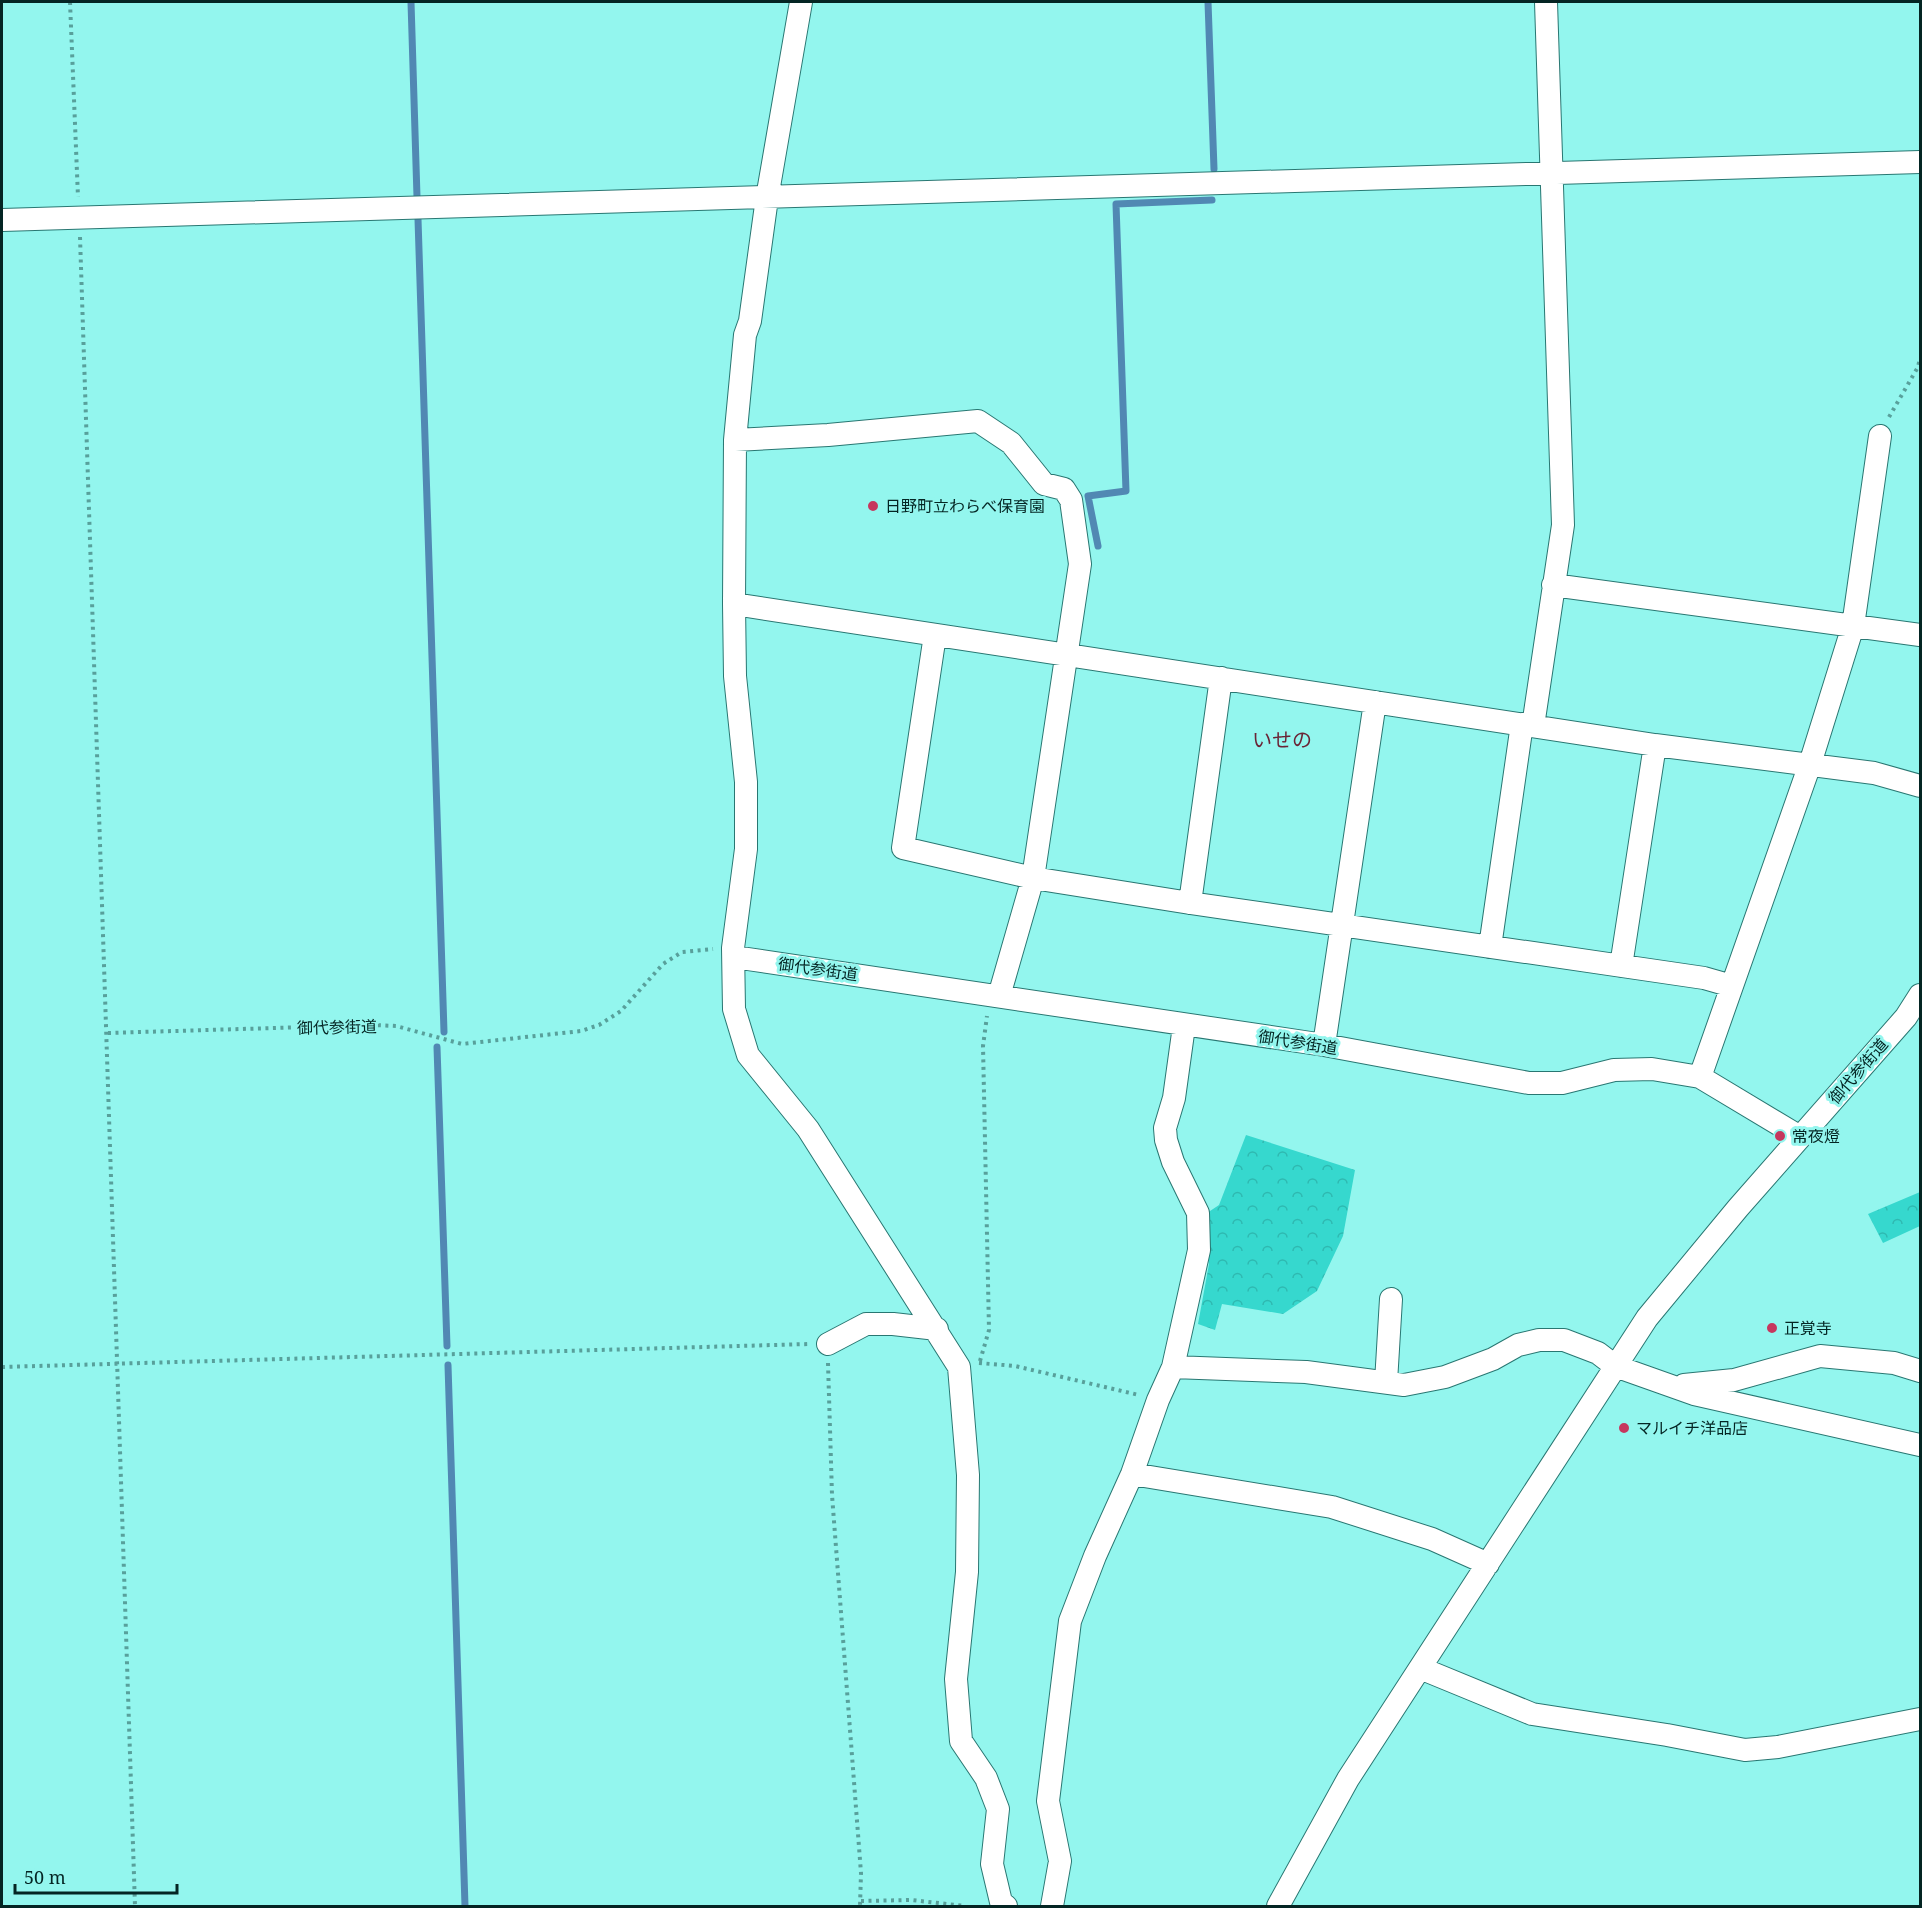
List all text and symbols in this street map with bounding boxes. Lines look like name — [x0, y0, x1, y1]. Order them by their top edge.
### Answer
place label: 日野町立わらべ保育園 — [885, 495, 1045, 517]
marker: 日野町立わらべ保育園 — [866, 499, 880, 513]
district label: いせの — [1252, 726, 1312, 753]
street label: 御代参街道 — [777, 953, 859, 985]
street label: 御代参街道 — [297, 1015, 377, 1039]
street label: 御代参街道 — [1257, 1025, 1339, 1059]
street label: 御代参街道 — [1823, 1034, 1893, 1108]
place label: 常夜燈 — [1792, 1125, 1840, 1147]
marker: 常夜燈 — [1773, 1129, 1787, 1143]
place label: 正覚寺 — [1784, 1317, 1832, 1339]
marker: 正覚寺 — [1765, 1321, 1779, 1335]
place label: マルイチ洋品店 — [1636, 1417, 1748, 1439]
marker: マルイチ洋品店 — [1617, 1421, 1631, 1435]
scale bar — [15, 1857, 177, 1895]
text: 50 m — [24, 1865, 66, 1889]

